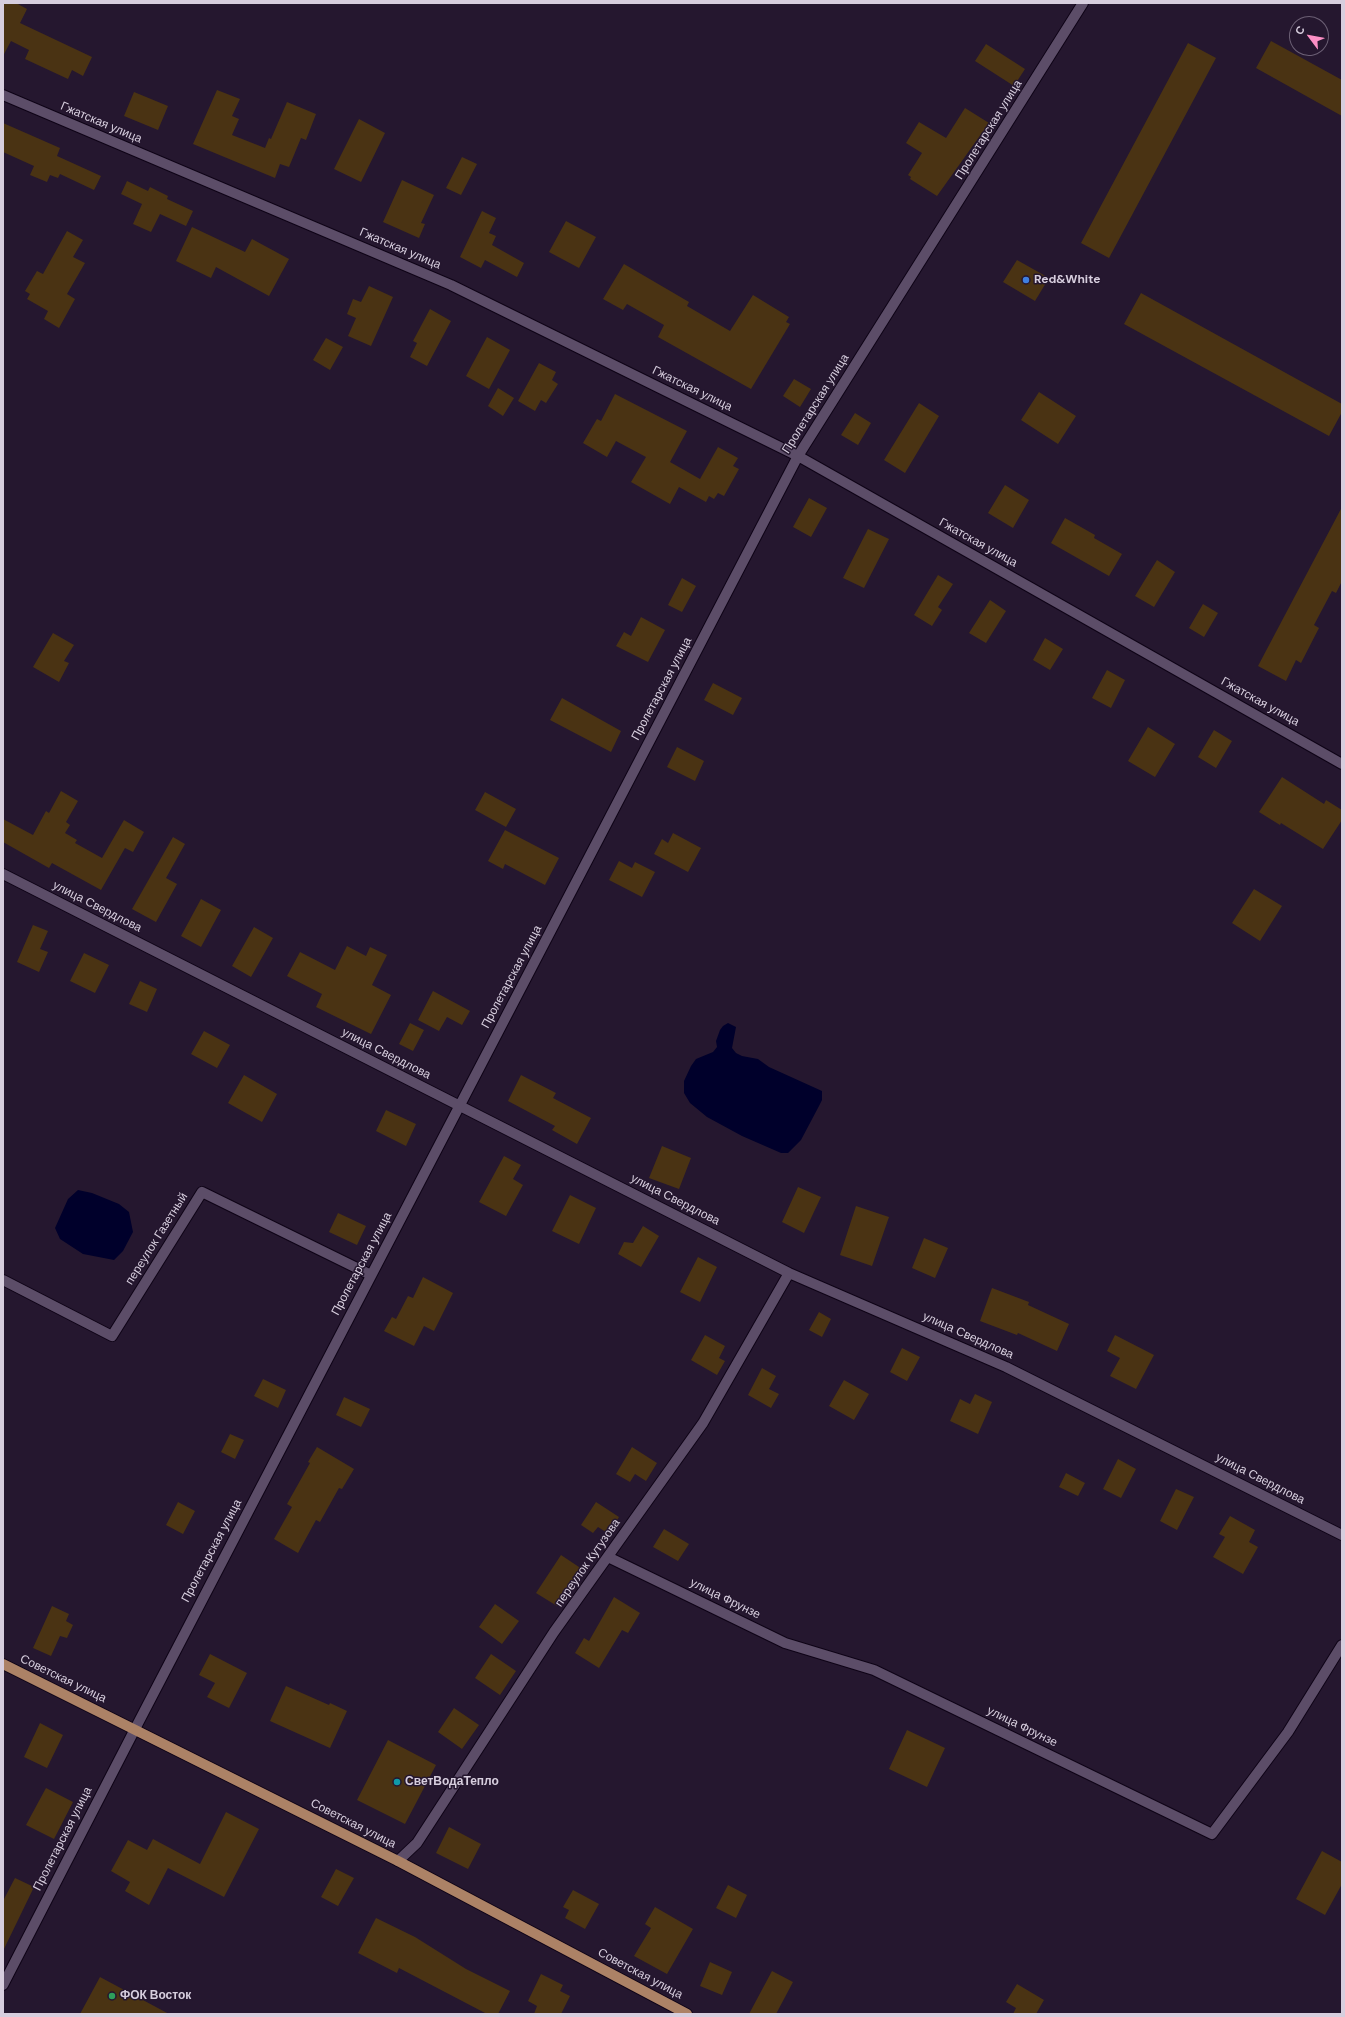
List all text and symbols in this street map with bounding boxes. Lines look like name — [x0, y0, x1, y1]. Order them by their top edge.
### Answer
north arrow — [1289, 16, 1329, 56]
text: С — [1292, 23, 1308, 37]
street label: Пролетарская улица — [953, 78, 1025, 182]
street label: Гжатская улица — [58, 99, 144, 147]
street label: Гжатская улица — [357, 225, 443, 273]
place label: Red&White — [1034, 273, 1100, 287]
marker: Red&White — [1021, 275, 1031, 285]
street label: Пролетарская улица — [780, 352, 852, 456]
street label: Гжатская улица — [650, 363, 734, 415]
street label: Гжатская улица — [936, 516, 1020, 570]
street label: Пролетарская улица — [629, 635, 695, 743]
street label: Гжатская улица — [1218, 675, 1302, 729]
street label: улица Свердлова — [50, 878, 144, 936]
street label: Пролетарская улица — [479, 923, 545, 1031]
street label: улица Свердлова — [339, 1025, 433, 1083]
street label: улица Свердлова — [628, 1171, 722, 1229]
street label: переулок Газетный — [123, 1190, 191, 1288]
street label: Пролетарская улица — [329, 1210, 395, 1318]
street label: улица Свердлова — [920, 1310, 1016, 1362]
street label: улица Свердлова — [1213, 1450, 1307, 1508]
street label: Пролетарская улица — [179, 1497, 245, 1605]
street label: переулок Кутузова — [552, 1516, 624, 1610]
street label: улица Фрунзе — [687, 1576, 763, 1622]
street label: Советская улица — [18, 1652, 108, 1706]
street label: улица Фрунзе — [984, 1704, 1060, 1750]
place label: СветВодаТепло — [405, 1775, 499, 1789]
marker: СветВодаТепло — [392, 1777, 402, 1787]
street label: Пролетарская улица — [31, 1785, 95, 1893]
street label: Советская улица — [308, 1796, 398, 1852]
street label: Советская улица — [595, 1946, 685, 2002]
place label: ФОК Восток — [120, 1989, 191, 2003]
marker: ФОК Восток — [107, 1991, 117, 2001]

